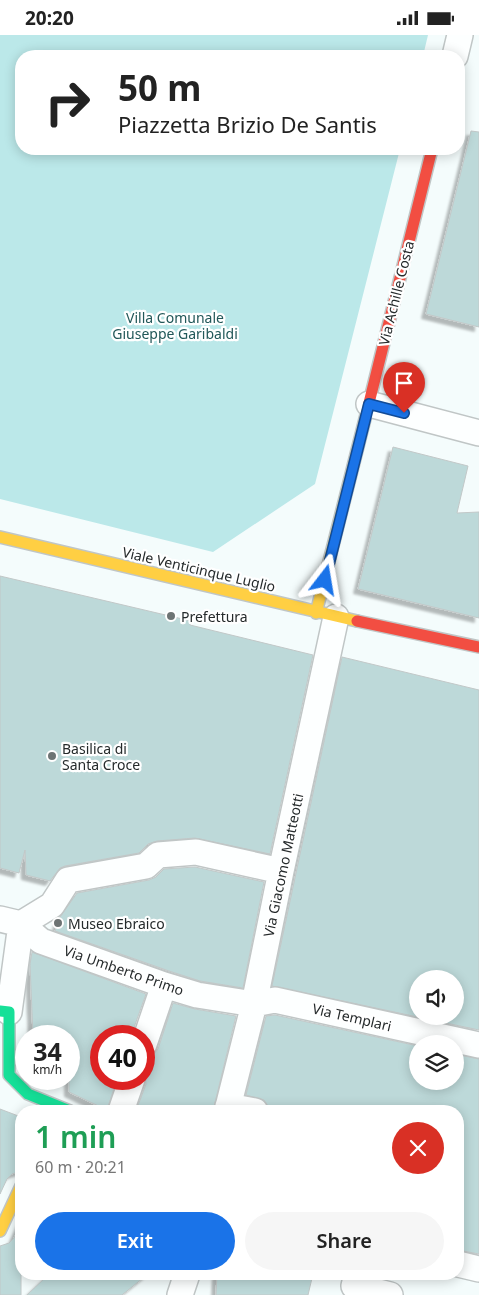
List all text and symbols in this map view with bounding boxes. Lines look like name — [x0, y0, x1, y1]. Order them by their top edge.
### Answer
text: 20:20 — [25, 5, 74, 31]
text: 50 m — [118, 64, 201, 111]
icon: right — [35, 70, 100, 135]
text: Piazzetta Brizio De Santis — [118, 109, 377, 139]
street label: Via Achille Costa — [374, 239, 418, 347]
park label: Villa Comunale Giuseppe Garibaldi — [112, 308, 238, 343]
pin — [383, 362, 425, 413]
icon: arrive — [390, 369, 418, 397]
street label: Viale Venticinque Luglio — [121, 542, 277, 596]
position arrow — [298, 553, 350, 605]
place label: Prefettura — [181, 607, 248, 626]
marker: Prefettura — [165, 610, 177, 622]
place label: Basilica di Santa Croce — [62, 739, 140, 774]
marker: Basilica di Santa Croce — [46, 750, 58, 762]
street label: Via Giacomo Matteotti — [258, 791, 308, 939]
place label: Museo Ebraico — [68, 914, 165, 933]
marker: Museo Ebraico — [52, 917, 64, 929]
street label: Via Umberto Primo — [61, 941, 187, 999]
map controls — [409, 970, 464, 1090]
button: sound — [409, 970, 464, 1025]
street label: Via Templari — [311, 999, 393, 1035]
speed limit sign: 40 — [90, 1025, 155, 1090]
text: 34 — [33, 1034, 62, 1068]
button: layers — [409, 1035, 464, 1090]
text: km/h — [33, 1061, 62, 1078]
text: 1 min — [35, 1116, 116, 1157]
button: close — [392, 1122, 444, 1174]
text: 60 m · 20:21 — [35, 1156, 126, 1178]
button: Exit — [35, 1212, 235, 1270]
button: Share — [245, 1212, 444, 1270]

